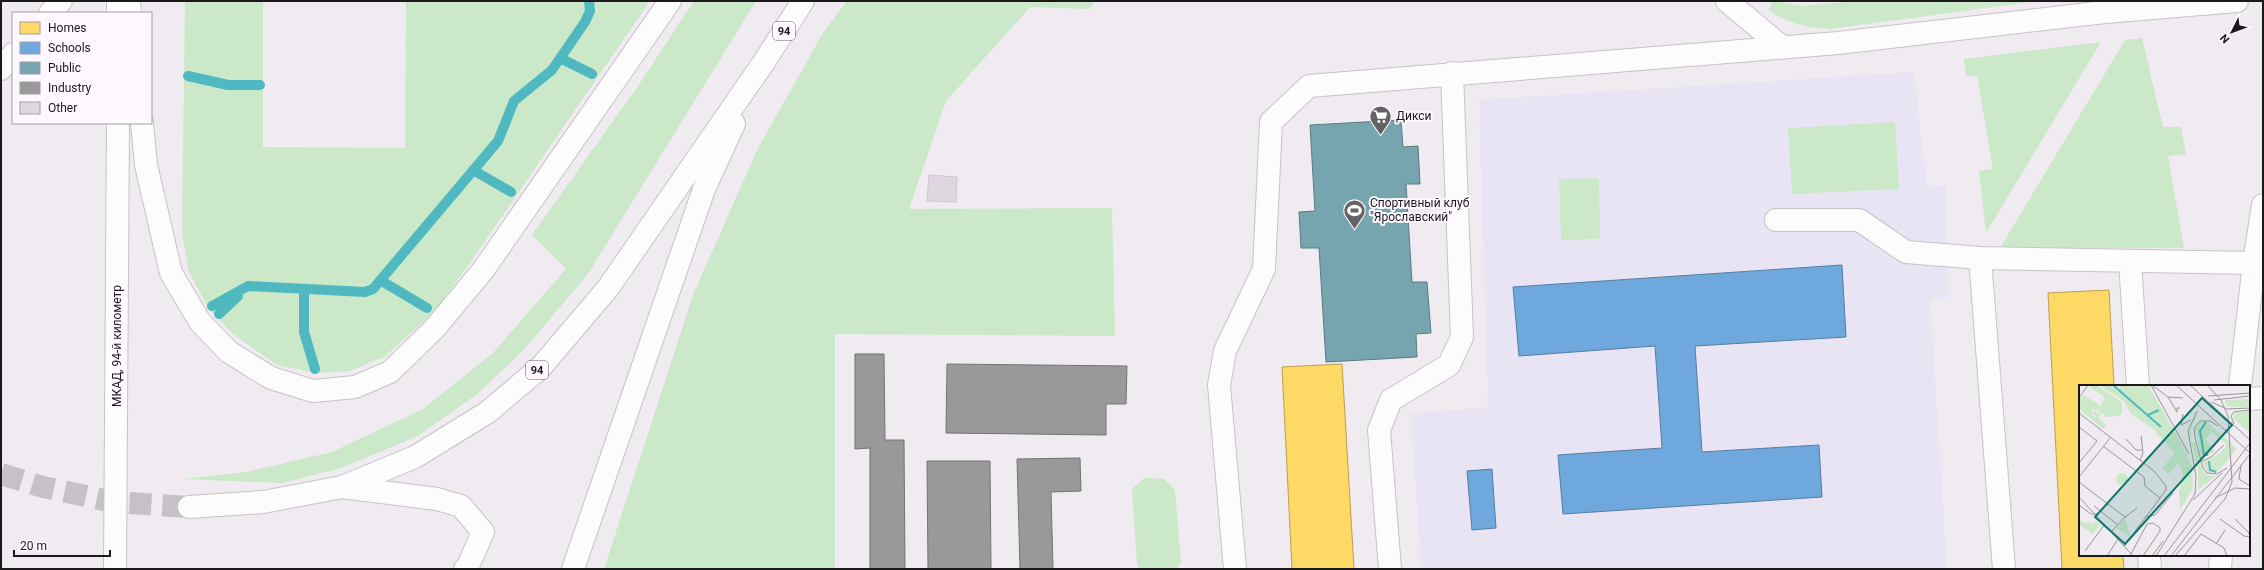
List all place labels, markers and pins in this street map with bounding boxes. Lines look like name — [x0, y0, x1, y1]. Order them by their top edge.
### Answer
supermarket icon: Дикси — [1367, 103, 1393, 136]
place label: Дикси — [1396, 109, 1432, 123]
place label: Спортивный клуб "Ярославский" — [1370, 196, 1470, 224]
sports icon: Спортивный клуб "Ярославский" — [1342, 197, 1368, 230]

